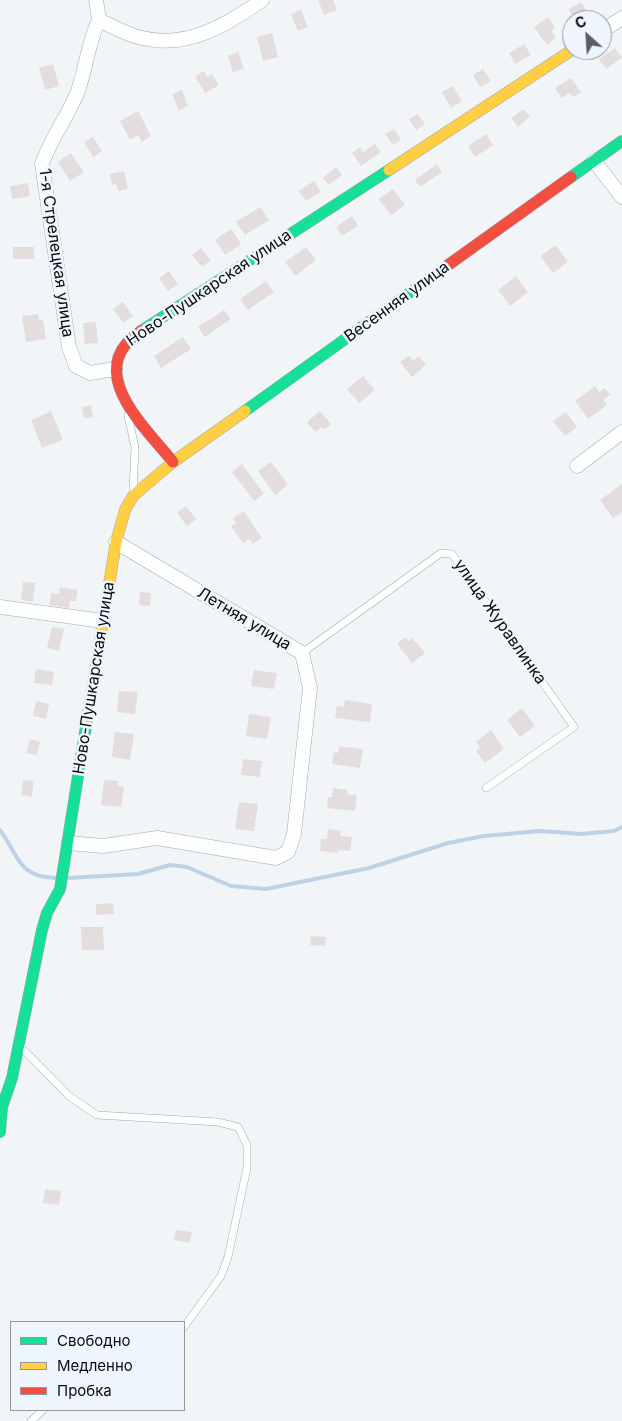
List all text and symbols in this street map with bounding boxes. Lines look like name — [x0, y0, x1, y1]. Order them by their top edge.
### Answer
north arrow — [562, 10, 612, 60]
text: С — [572, 12, 589, 32]
street label: 1-я Стрелецкая улица — [35, 167, 77, 339]
street label: Ново-Пушкарская улица — [123, 226, 295, 350]
street label: Весенняя улица — [341, 258, 453, 346]
street label: улица Журавлинка — [450, 556, 550, 688]
street label: Ново-Пушкарская улица — [69, 580, 119, 776]
street label: Летняя улица — [194, 583, 294, 655]
legend — [10, 1321, 185, 1411]
text: Свободно — [57, 1331, 131, 1350]
text: Медленно — [57, 1356, 133, 1375]
text: Пробка — [57, 1381, 112, 1400]

